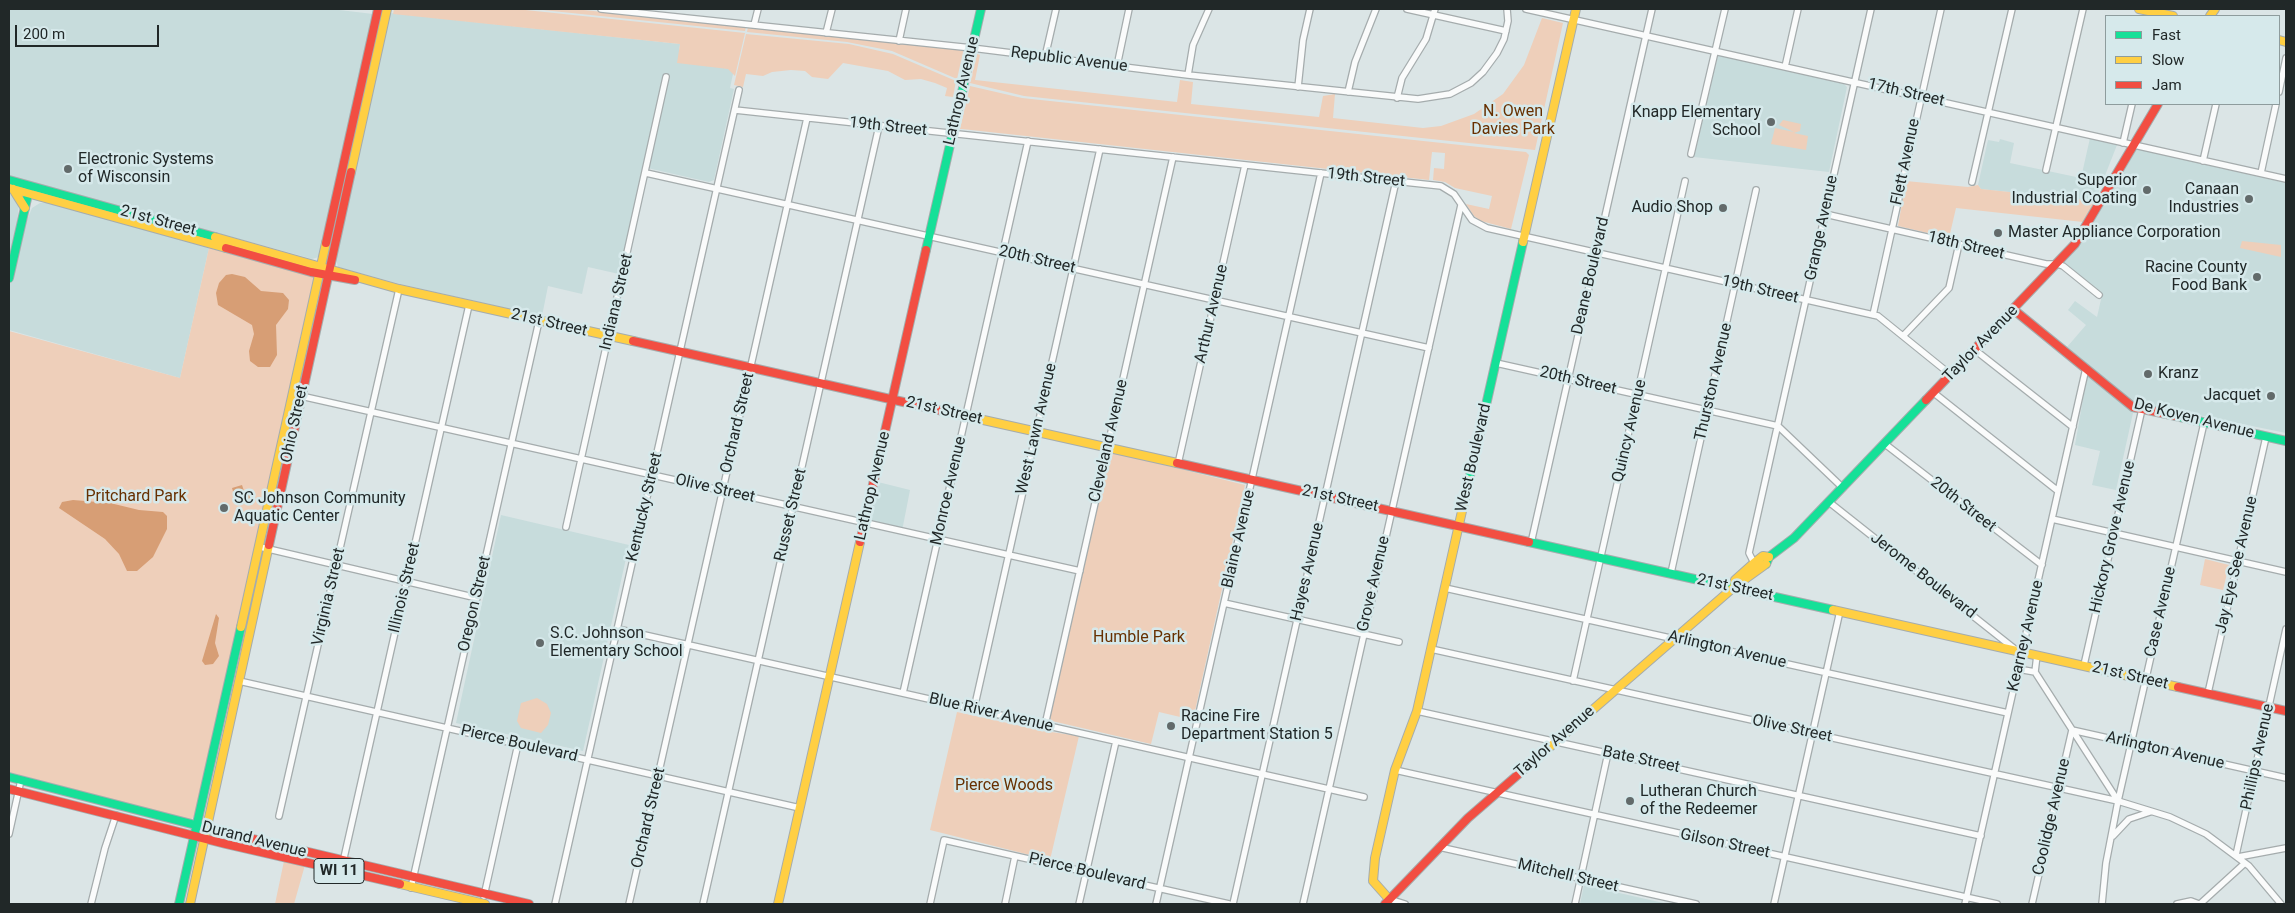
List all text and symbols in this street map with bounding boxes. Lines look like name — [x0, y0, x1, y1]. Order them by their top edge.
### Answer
scale bar — [18, 15, 161, 47]
legend — [2105, 15, 2280, 105]
text: 200 m — [23, 25, 65, 43]
text: Fast — [2152, 26, 2181, 44]
street label: Lathrop Avenue — [940, 35, 984, 147]
street label: Republic Avenue — [1009, 43, 1129, 77]
text: Slow — [2152, 51, 2184, 69]
street label: 17th Street — [1866, 75, 1946, 111]
text: Jam — [2152, 76, 2182, 94]
park label: N. Owen Davies Park — [1471, 102, 1555, 140]
place label: Knapp Elementary School — [1632, 103, 1761, 141]
street label: 19th Street — [848, 113, 928, 141]
marker: Knapp Elementary School — [1765, 116, 1777, 128]
street label: Flett Avenue — [1887, 117, 1925, 207]
place label: Electronic Systems of Wisconsin — [78, 150, 214, 188]
marker: Electronic Systems of Wisconsin — [62, 163, 74, 175]
street label: 19th Street — [1326, 164, 1406, 192]
place label: Superior Industrial Coating — [2011, 171, 2137, 209]
street label: Grange Avenue — [1801, 174, 1843, 282]
place label: Canaan Industries — [2168, 180, 2239, 218]
marker: Superior Industrial Coating — [2141, 184, 2153, 196]
marker: Canaan Industries — [2243, 193, 2255, 205]
place label: Audio Shop — [1631, 198, 1713, 218]
street label: 21st Street — [118, 202, 198, 240]
marker: Audio Shop — [1717, 202, 1729, 214]
street label: Deane Boulevard — [1568, 215, 1614, 337]
place label: Master Appliance Corporation — [2008, 223, 2221, 243]
marker: Master Appliance Corporation — [1992, 227, 2004, 239]
street label: 18th Street — [1926, 228, 2006, 264]
street label: 20th Street — [997, 242, 1077, 278]
street label: Indiana Street — [597, 252, 637, 352]
place label: Racine County Food Bank — [2145, 258, 2247, 296]
street label: Arthur Avenue — [1191, 263, 1233, 365]
marker: Racine County Food Bank — [2251, 271, 2263, 283]
street label: 19th Street — [1720, 272, 1800, 308]
street label: Taylor Avenue — [1940, 302, 2022, 386]
street label: 21st Street — [509, 305, 589, 341]
street label: Thurston Avenue — [1691, 321, 1737, 443]
street label: West Lawn Avenue — [1013, 361, 1061, 497]
street label: 20th Street — [1538, 363, 1618, 399]
place label: Kranz — [2158, 364, 2199, 384]
marker: Kranz — [2142, 368, 2154, 380]
street label: Orchard Street — [717, 371, 759, 475]
street label: Cleveland Avenue — [1086, 378, 1132, 504]
street label: Quincy Avenue — [1609, 378, 1651, 484]
street label: Ohio Street — [277, 383, 313, 465]
place label: Jacquet — [2203, 386, 2261, 406]
marker: Jacquet — [2265, 390, 2277, 402]
street label: 21st Street — [904, 393, 984, 429]
street label: De Koven Avenue — [2132, 395, 2256, 443]
street label: West Boulevard — [1452, 402, 1496, 514]
street label: Lathrop Avenue — [851, 430, 895, 542]
street label: Monroe Avenue — [927, 435, 971, 547]
street label: Kentucky Street — [623, 451, 667, 563]
street label: Hickory Grove Avenue — [2086, 459, 2140, 615]
street label: Russet Street — [771, 467, 811, 563]
street label: Olive Street — [673, 471, 757, 507]
street label: 20th Street — [1926, 473, 2000, 537]
street label: 21st Street — [1300, 482, 1380, 516]
park label: Pritchard Park — [85, 487, 187, 507]
street label: Blaine Avenue — [1218, 488, 1260, 590]
place label: SC Johnson Community Aquatic Center — [234, 489, 406, 527]
street label: Jay Eye See Avenue — [2212, 494, 2262, 636]
marker: SC Johnson Community Aquatic Center — [218, 502, 230, 514]
street label: Hayes Avenue — [1287, 521, 1329, 623]
street label: Jerome Boulevard — [1866, 529, 1980, 623]
street label: Grove Avenue — [1354, 534, 1394, 634]
street label: Illinois Street — [385, 541, 425, 635]
street label: Virginia Street — [308, 546, 350, 648]
street label: Oregon Street — [455, 554, 495, 654]
street label: Case Avenue — [2141, 565, 2181, 659]
street label: 21st Street — [1695, 571, 1775, 605]
street label: Kearney Avenue — [2004, 579, 2048, 693]
place label: S.C. Johnson Elementary School — [550, 624, 683, 662]
street label: Arlington Avenue — [1666, 627, 1788, 673]
park label: Humble Park — [1093, 628, 1185, 648]
marker: S.C. Johnson Elementary School — [534, 637, 546, 649]
street label: 21st Street — [2090, 658, 2170, 694]
street label: Blue River Avenue — [927, 689, 1055, 737]
street label: Taylor Avenue — [1511, 702, 1599, 782]
street label: Phillips Avenue — [2237, 702, 2279, 812]
place label: Racine Fire Department Station 5 — [1181, 707, 1333, 745]
street label: Olive Street — [1750, 711, 1834, 747]
marker: Racine Fire Department Station 5 — [1165, 720, 1177, 732]
street label: Pierce Boulevard — [459, 721, 579, 767]
street label: Arlington Avenue — [2104, 728, 2226, 774]
street label: Bate Street — [1601, 742, 1681, 778]
street label: Coolidge Avenue — [2029, 757, 2075, 877]
street label: Orchard Street — [628, 766, 670, 870]
park label: Pierce Woods — [955, 776, 1053, 796]
place label: Lutheran Church of the Redeemer — [1640, 782, 1757, 820]
marker: Lutheran Church of the Redeemer — [1624, 795, 1636, 807]
street label: Durand Avenue — [200, 818, 308, 862]
street label: Gilson Street — [1678, 825, 1772, 863]
street label: Pierce Boulevard — [1027, 849, 1147, 895]
street label: Mitchell Street — [1516, 855, 1620, 897]
road number: WI 11 — [314, 858, 364, 884]

